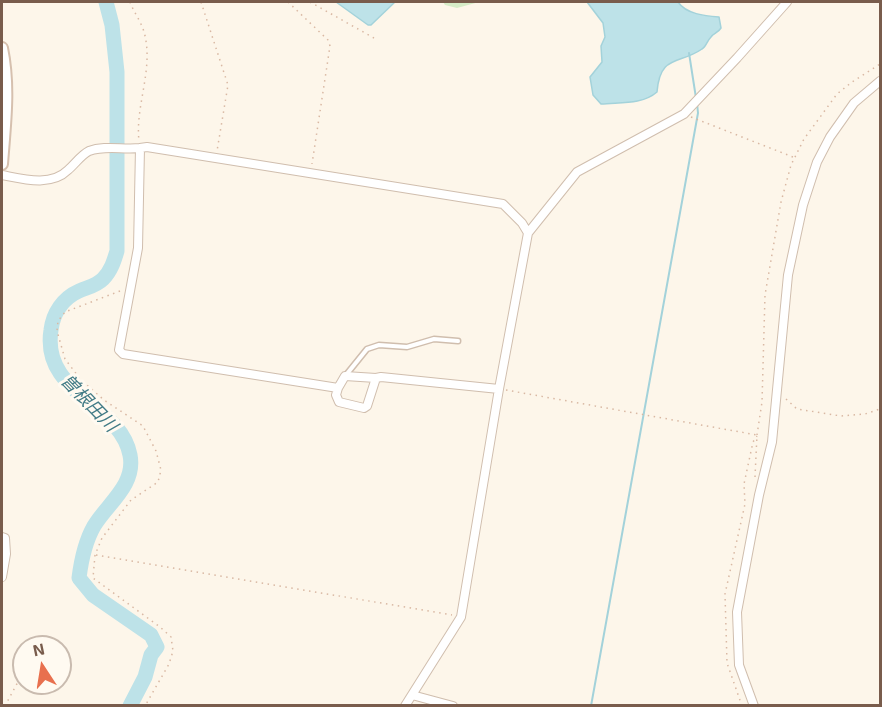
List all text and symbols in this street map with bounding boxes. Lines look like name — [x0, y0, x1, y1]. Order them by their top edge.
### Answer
water label: 曽根田川 — [56, 370, 122, 436]
north arrow — [12, 635, 72, 695]
text: N — [31, 638, 46, 659]

